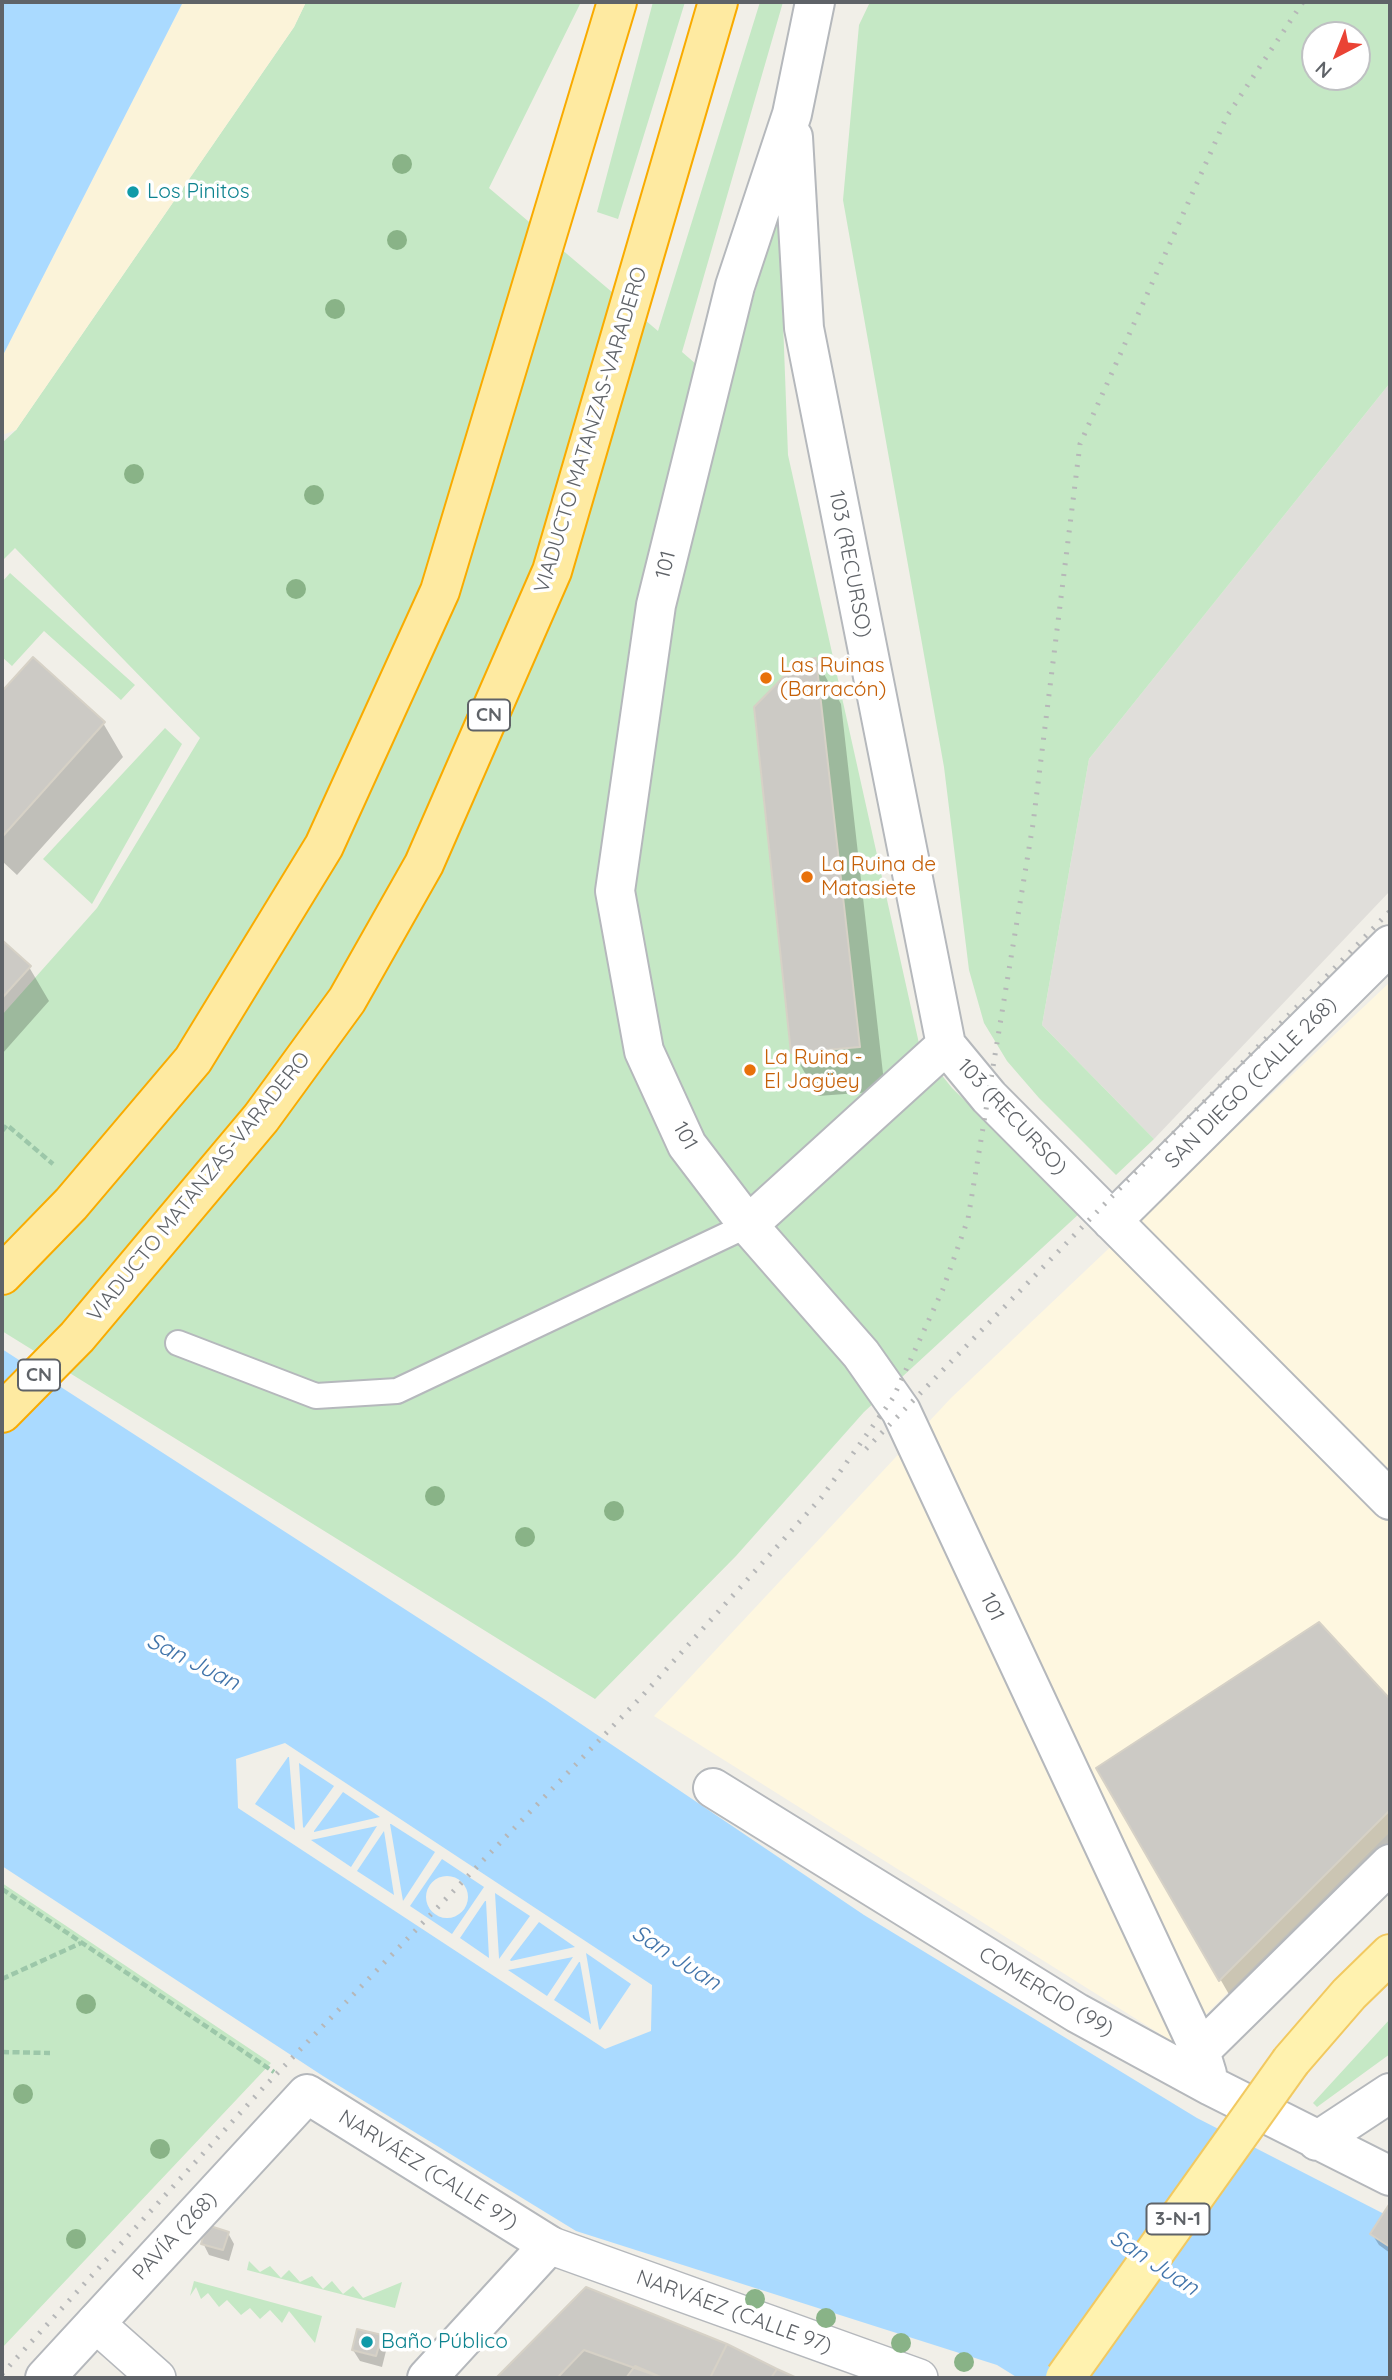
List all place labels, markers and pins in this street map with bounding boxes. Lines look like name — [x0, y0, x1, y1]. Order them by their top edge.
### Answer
place label: Los Pinitos — [147, 179, 250, 205]
marker: Los Pinitos — [125, 184, 141, 200]
place label: Las Ruinas (Barracón) — [780, 653, 886, 703]
marker: Las Ruinas (Barracón) — [758, 670, 774, 686]
place label: La Ruina de Matasiete — [821, 852, 936, 902]
marker: La Ruina de Matasiete — [799, 869, 815, 885]
place label: La Ruina - El Jagüey — [764, 1045, 863, 1095]
marker: La Ruina - El Jagüey — [742, 1062, 758, 1078]
place label: Baño Público — [381, 2329, 508, 2355]
marker: Baño Público — [359, 2334, 375, 2350]

